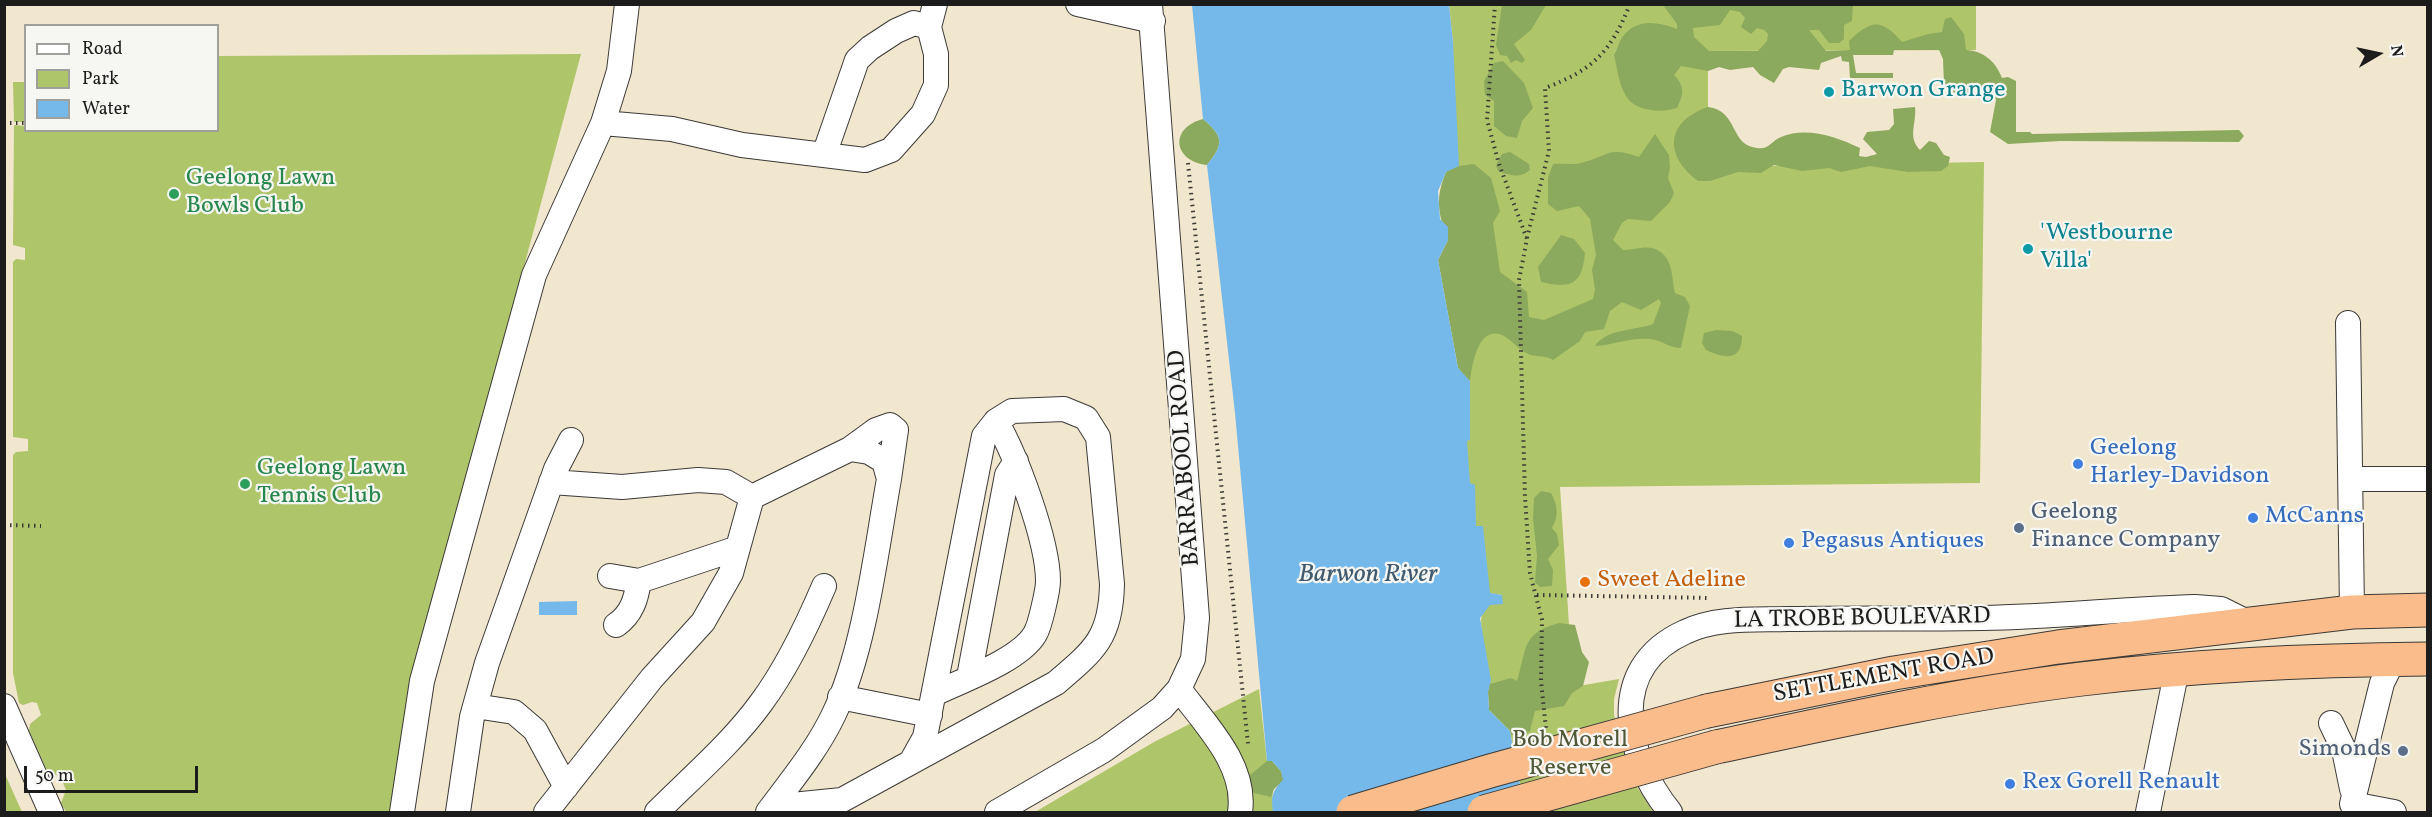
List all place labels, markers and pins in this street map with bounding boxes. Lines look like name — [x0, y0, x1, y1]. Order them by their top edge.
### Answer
place label: Barwon Grange — [1841, 78, 2006, 106]
marker: Barwon Grange — [1822, 85, 1836, 99]
place label: Geelong Lawn Bowls Club — [186, 166, 335, 222]
marker: Geelong Lawn Bowls Club — [167, 187, 181, 201]
place label: 'Westbourne Villa' — [2040, 221, 2173, 277]
marker: 'Westbourne Villa' — [2021, 242, 2035, 256]
place label: Geelong Harley-Davidson — [2090, 436, 2270, 492]
place label: Geelong Lawn Tennis Club — [257, 456, 406, 512]
marker: Geelong Harley-Davidson — [2071, 457, 2085, 471]
marker: Geelong Lawn Tennis Club — [238, 477, 252, 491]
place label: Geelong Finance Company — [2031, 500, 2220, 556]
place label: McCanns — [2265, 504, 2364, 532]
marker: McCanns — [2246, 511, 2260, 525]
marker: Geelong Finance Company — [2012, 521, 2026, 535]
place label: Pegasus Antiques — [1801, 529, 1984, 557]
marker: Pegasus Antiques — [1782, 536, 1796, 550]
place label: Sweet Adeline — [1597, 568, 1746, 596]
marker: Sweet Adeline — [1578, 575, 1592, 589]
place label: Simonds — [2298, 737, 2391, 765]
marker: Simonds — [2396, 744, 2410, 758]
place label: Rex Gorell Renault — [2022, 770, 2220, 798]
marker: Rex Gorell Renault — [2003, 777, 2017, 791]

